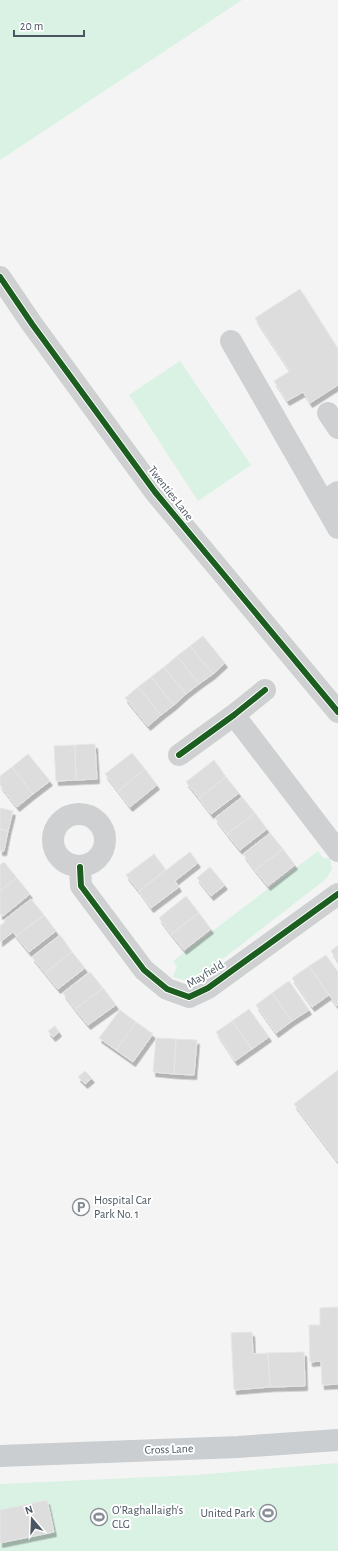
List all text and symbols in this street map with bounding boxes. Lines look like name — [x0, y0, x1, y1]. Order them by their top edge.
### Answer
scale bar — [14, 12, 84, 38]
text: 20 m — [20, 20, 43, 32]
street label: Twenties Lane — [146, 463, 196, 523]
street label: Mayfield — [184, 958, 226, 991]
place label: Hospital Car Park No. 1 — [94, 1194, 151, 1220]
parking icon: Hospital Car Park No. 1 — [71, 1197, 91, 1217]
street label: Cross Lane — [144, 1442, 194, 1456]
north arrow — [12, 1499, 52, 1539]
sports icon: United Park — [258, 1503, 278, 1523]
text: N — [23, 1504, 34, 1516]
place label: O'Raghallaigh's CLG — [112, 1504, 183, 1530]
sports icon: O'Raghallaigh's CLG — [89, 1507, 109, 1527]
place label: United Park — [201, 1507, 256, 1519]

